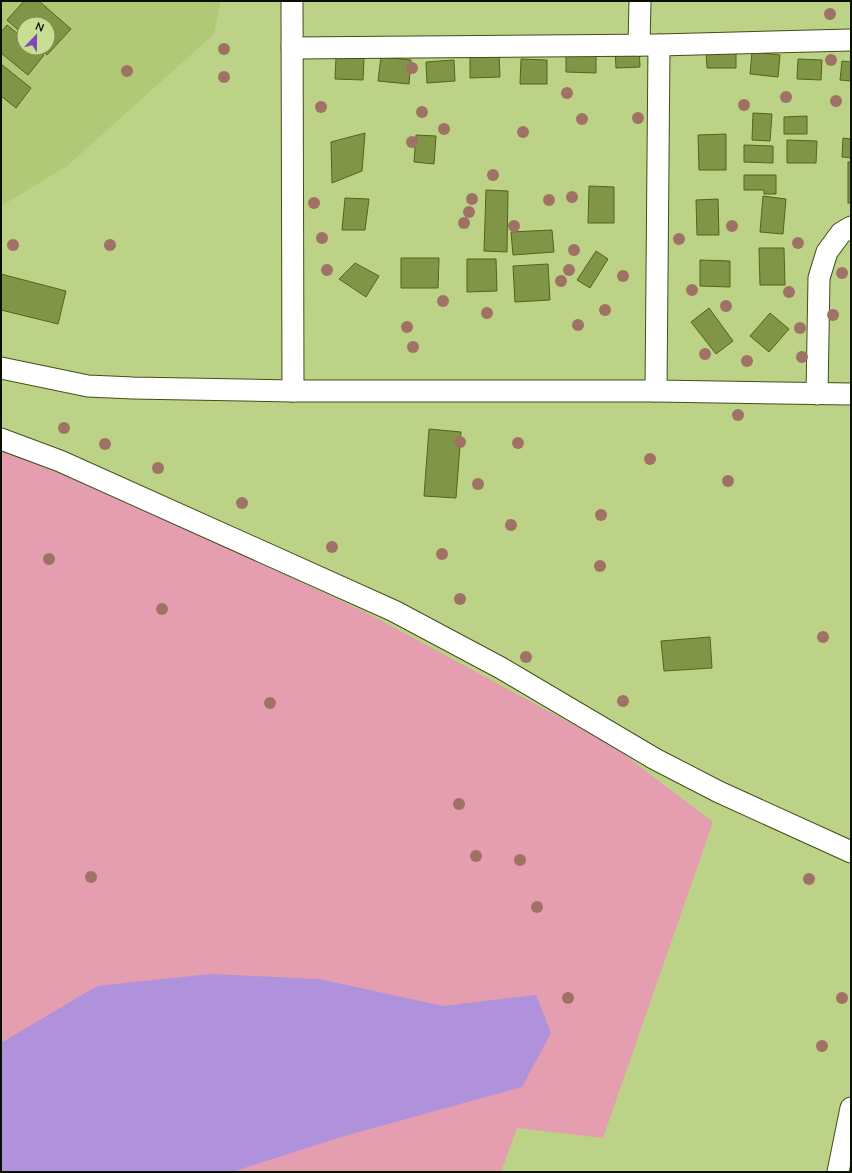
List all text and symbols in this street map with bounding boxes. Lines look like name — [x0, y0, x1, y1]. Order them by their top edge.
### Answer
north arrow — [16, 16, 56, 56]
text: N — [33, 19, 46, 36]

